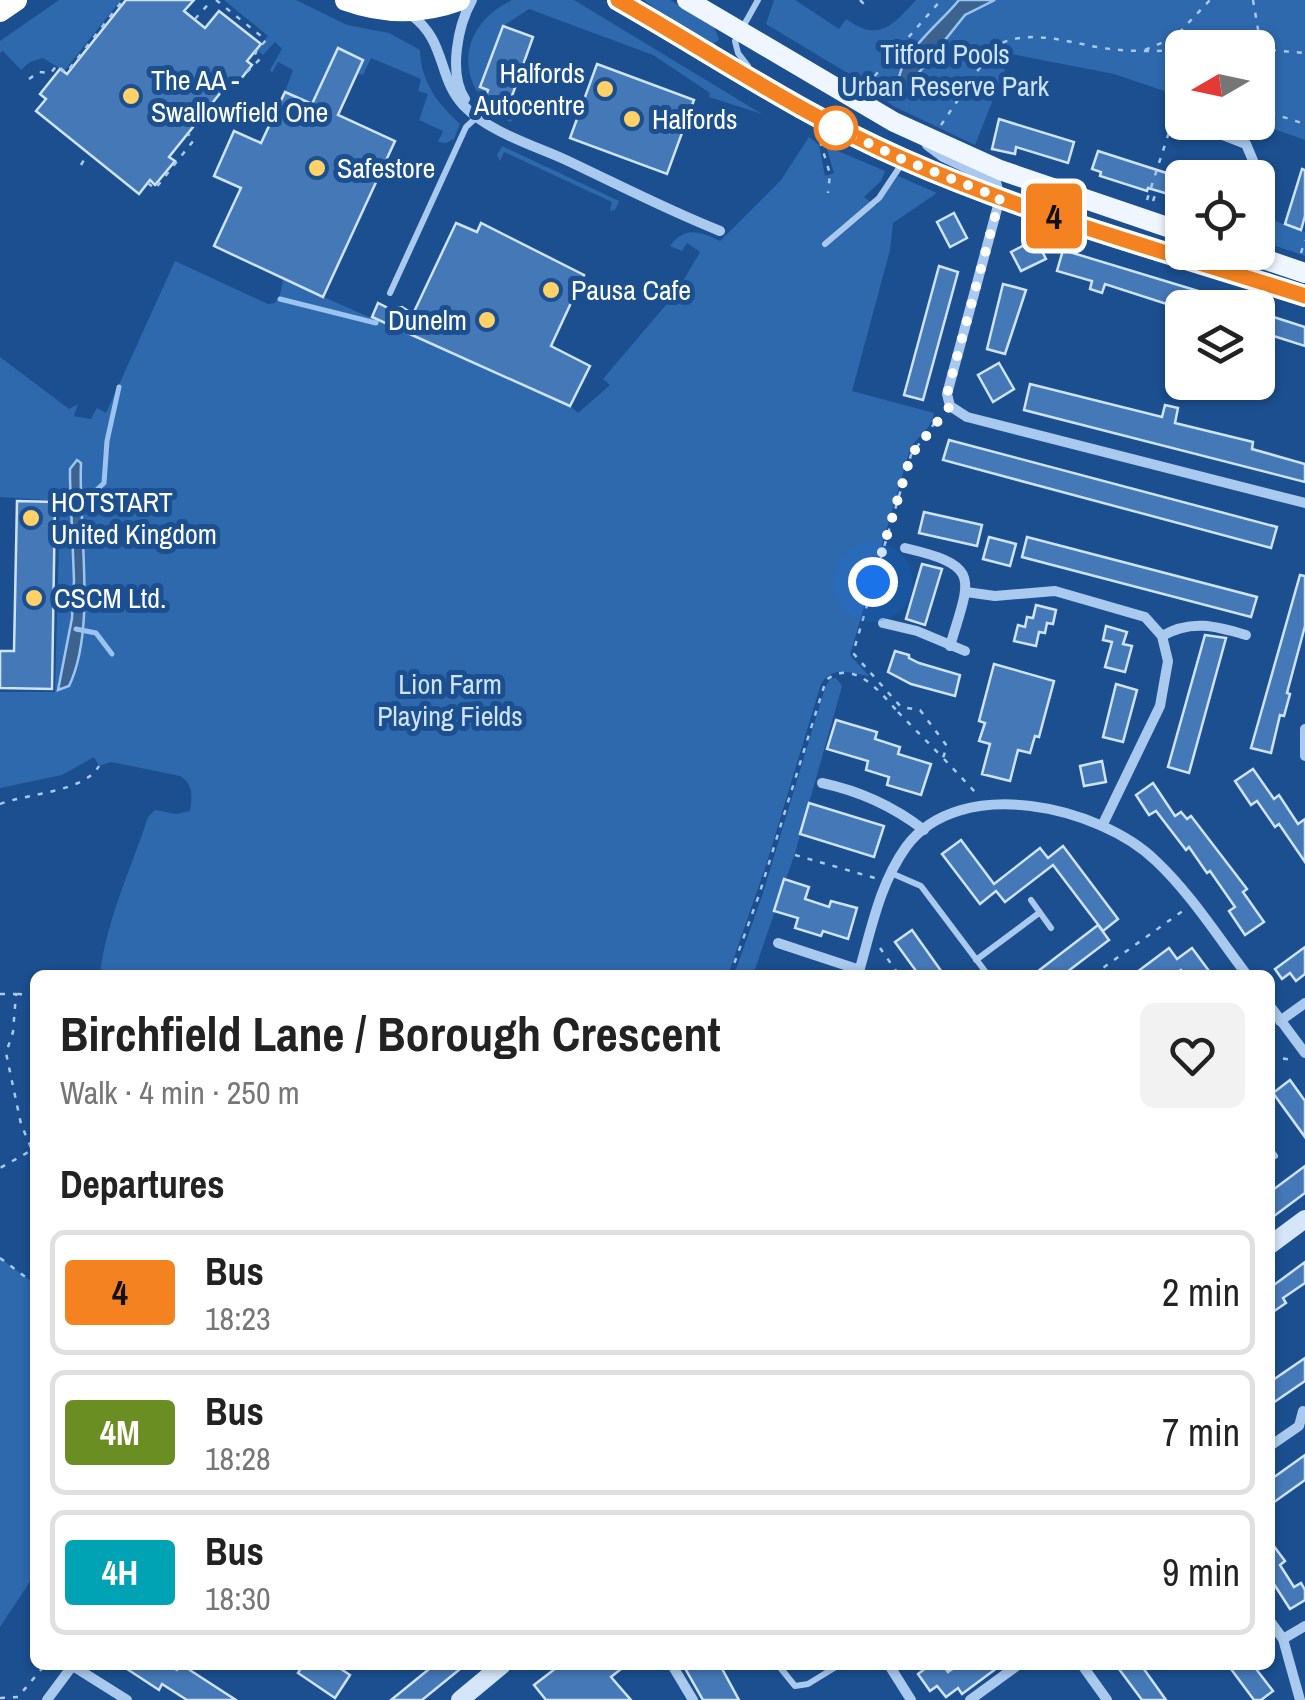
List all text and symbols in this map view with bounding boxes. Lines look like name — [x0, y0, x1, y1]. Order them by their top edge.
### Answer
north arrow — [1165, 30, 1275, 140]
map controls — [1165, 30, 1275, 400]
park label: Titford Pools Urban Reserve Park — [841, 35, 1050, 105]
place label: Halfords Autocentre — [473, 54, 585, 124]
place label: The AA - Swallowfield One — [151, 61, 328, 131]
marker: Halfords Autocentre — [594, 78, 616, 100]
marker: The AA - Swallowfield One — [120, 85, 142, 107]
place label: Halfords — [652, 100, 737, 138]
unlabelled marker — [815, 107, 857, 149]
marker: Halfords — [621, 108, 643, 130]
place label: Safestore — [337, 149, 435, 187]
marker: Safestore — [306, 157, 328, 179]
button: locate — [1165, 160, 1275, 270]
line badge: 4 — [1022, 184, 1086, 248]
text: 4 — [1046, 193, 1062, 240]
place label: Pausa Cafe — [571, 271, 691, 309]
marker: Pausa Cafe — [540, 279, 562, 301]
button: layers — [1165, 290, 1275, 400]
place label: Dunelm — [388, 301, 467, 339]
marker: Dunelm — [476, 309, 498, 331]
place label: HOTSTART United Kingdom — [51, 483, 217, 553]
marker: HOTSTART United Kingdom — [20, 507, 42, 529]
your location — [848, 557, 898, 607]
place label: CSCM Ltd. — [54, 579, 166, 617]
marker: CSCM Ltd. — [23, 587, 45, 609]
park label: Lion Farm Playing Fields — [377, 665, 523, 735]
text: Birchfield Lane / Borough Crescent — [60, 1001, 721, 1066]
button: heart — [1140, 1003, 1245, 1108]
text: Walk · 4 min · 250 m — [60, 1071, 300, 1114]
text: Departures — [60, 1159, 225, 1210]
text: Bus — [205, 1246, 264, 1297]
text: 2 min — [1162, 1267, 1240, 1318]
text: 4 — [112, 1269, 128, 1316]
text: 18:23 — [205, 1297, 271, 1340]
text: Bus — [205, 1386, 264, 1437]
text: 7 min — [1162, 1407, 1240, 1458]
text: 4M — [100, 1409, 140, 1456]
text: 18:28 — [205, 1437, 271, 1480]
text: Bus — [205, 1526, 264, 1577]
text: 9 min — [1162, 1547, 1240, 1598]
text: 4H — [102, 1549, 138, 1596]
text: 18:30 — [205, 1577, 271, 1620]

